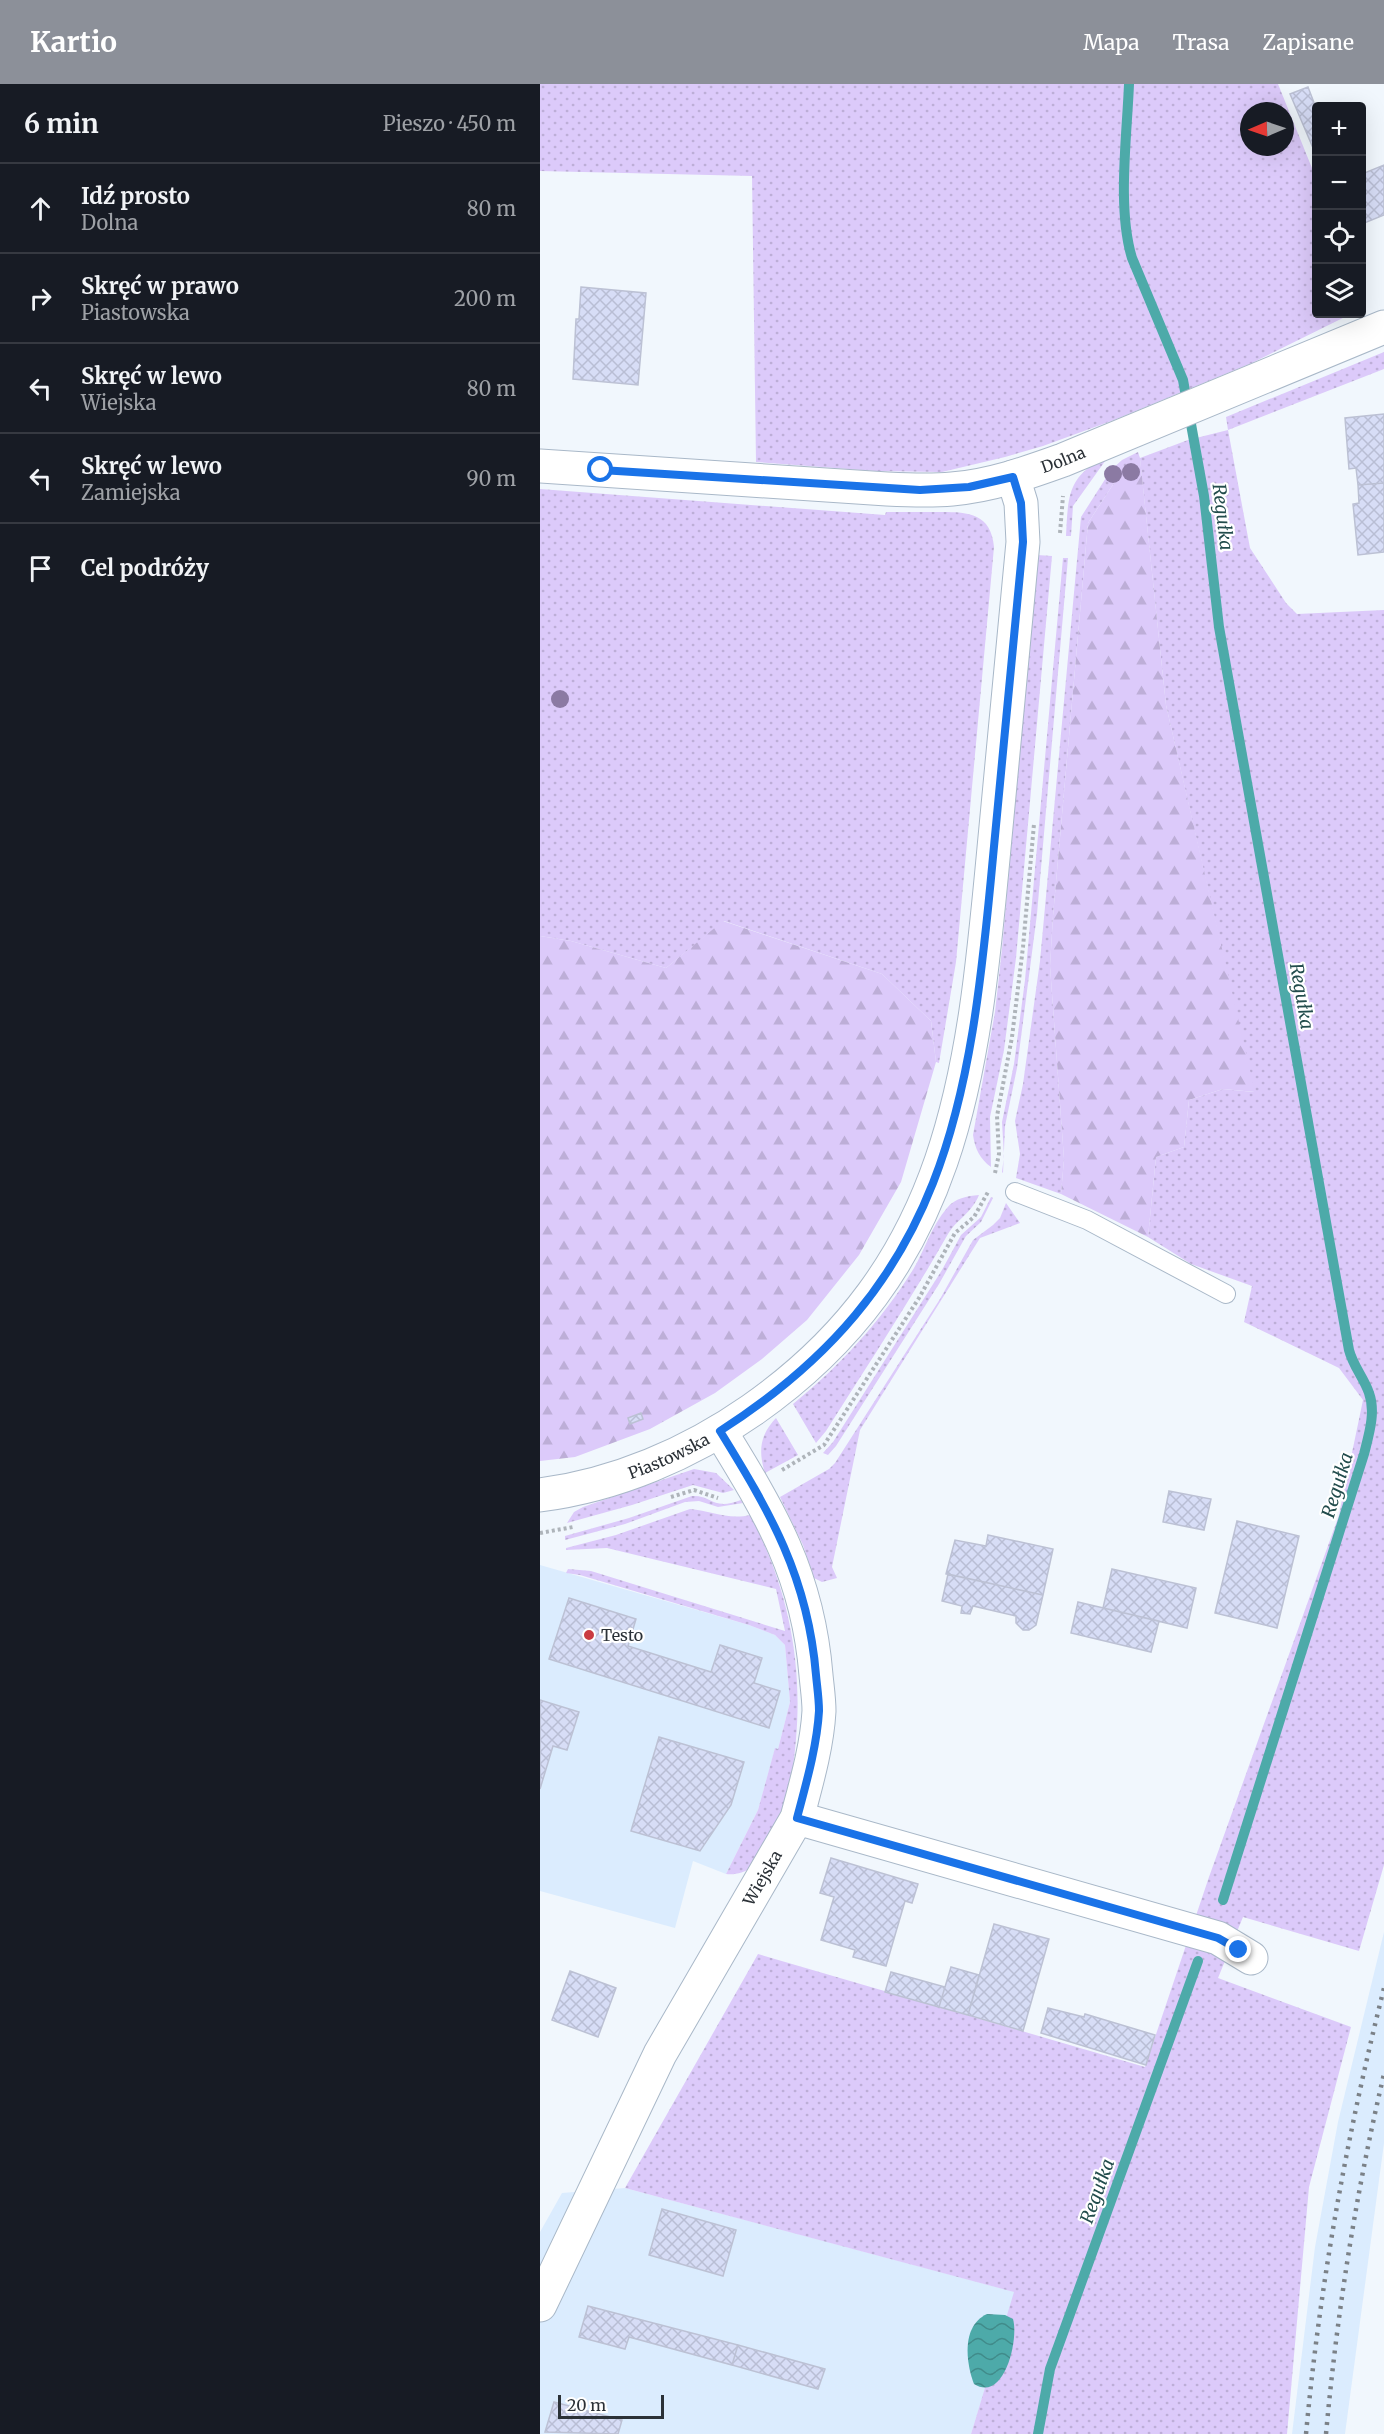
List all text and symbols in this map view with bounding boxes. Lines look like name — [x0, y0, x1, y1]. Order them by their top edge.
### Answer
text: Kartio — [30, 24, 117, 60]
text: Mapa — [1083, 29, 1140, 56]
text: Trasa — [1173, 29, 1230, 56]
text: Zapisane — [1263, 29, 1354, 56]
north arrow — [1240, 102, 1294, 156]
map controls — [1312, 102, 1366, 318]
button: + — [1312, 102, 1366, 156]
text: 6 min — [24, 107, 99, 140]
text: Pieszo · 450 m — [383, 111, 516, 136]
button: − — [1312, 156, 1366, 210]
text: Idź prosto — [81, 182, 190, 210]
icon: ahead — [24, 192, 57, 225]
text: 80 m — [467, 196, 516, 221]
text: Dolna — [81, 210, 138, 235]
button: locate — [1312, 210, 1366, 264]
button: layers — [1312, 264, 1366, 318]
text: Skręć w prawo — [81, 272, 239, 300]
icon: right — [24, 282, 57, 315]
text: 200 m — [454, 286, 516, 311]
text: Piastowska — [81, 300, 190, 325]
text: Skręć w lewo — [81, 362, 222, 390]
icon: left — [24, 372, 57, 405]
text: 80 m — [467, 376, 516, 401]
text: Wiejska — [81, 390, 156, 415]
street label: Dolna — [1038, 442, 1088, 477]
text: Skręć w lewo — [81, 452, 222, 480]
route start — [587, 456, 613, 482]
icon: left — [24, 462, 57, 495]
text: 90 m — [466, 466, 516, 491]
text: Zamiejska — [81, 480, 180, 505]
water label: Regułka — [1208, 482, 1238, 552]
icon: arrive — [24, 552, 57, 585]
text: Cel podróży — [81, 554, 209, 582]
water label: Regułka — [1285, 961, 1319, 1031]
street label: Piastowska — [625, 1429, 713, 1483]
water label: Regułka — [1316, 1450, 1358, 1520]
place label: Testo — [601, 1625, 643, 1645]
marker: Testo — [582, 1628, 596, 1642]
street label: Wiejska — [738, 1846, 786, 1910]
route end — [1225, 1936, 1251, 1962]
water label: Regułka — [1075, 2156, 1119, 2226]
scale bar — [558, 2392, 664, 2420]
text: 20 m — [567, 2395, 606, 2415]

